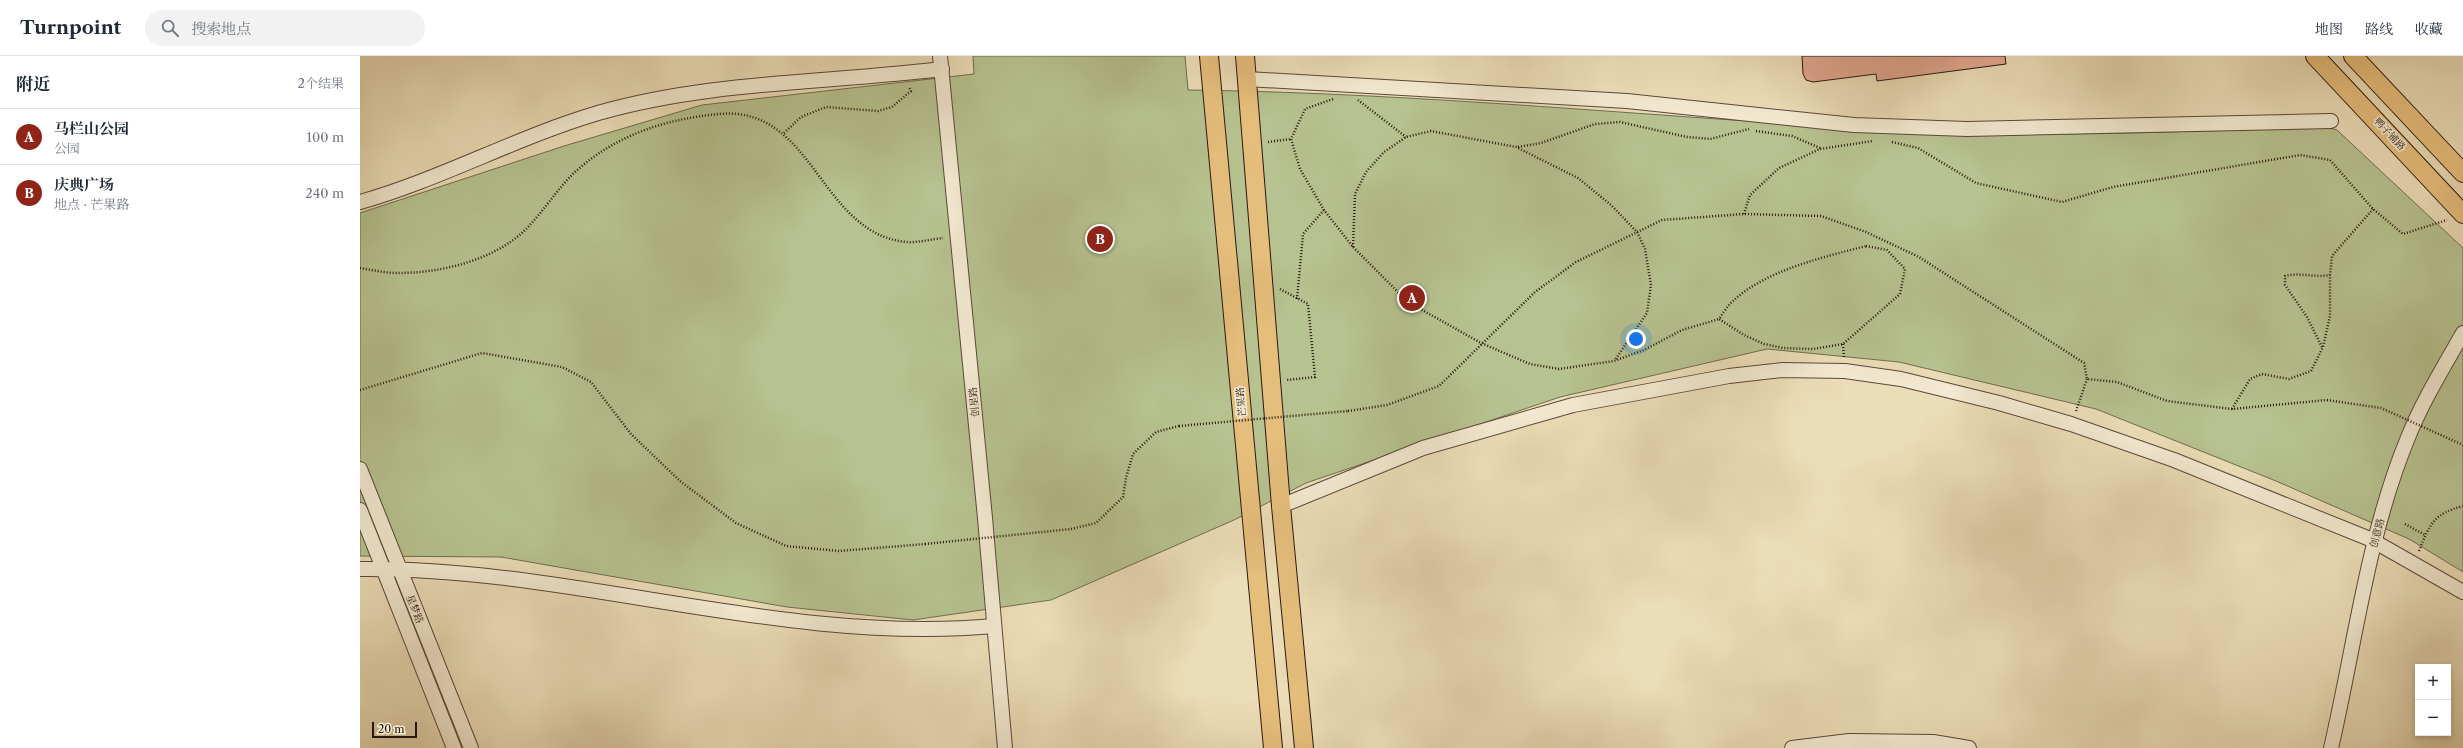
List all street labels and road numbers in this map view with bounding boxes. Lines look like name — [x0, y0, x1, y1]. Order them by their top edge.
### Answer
street label: 鸭子铺路 — [2372, 115, 2408, 153]
street label: 创星路 — [966, 386, 982, 418]
street label: 芒果路 — [1233, 386, 1249, 418]
street label: 创意路 — [2367, 517, 2387, 549]
street label: 星梦路 — [404, 593, 426, 625]

